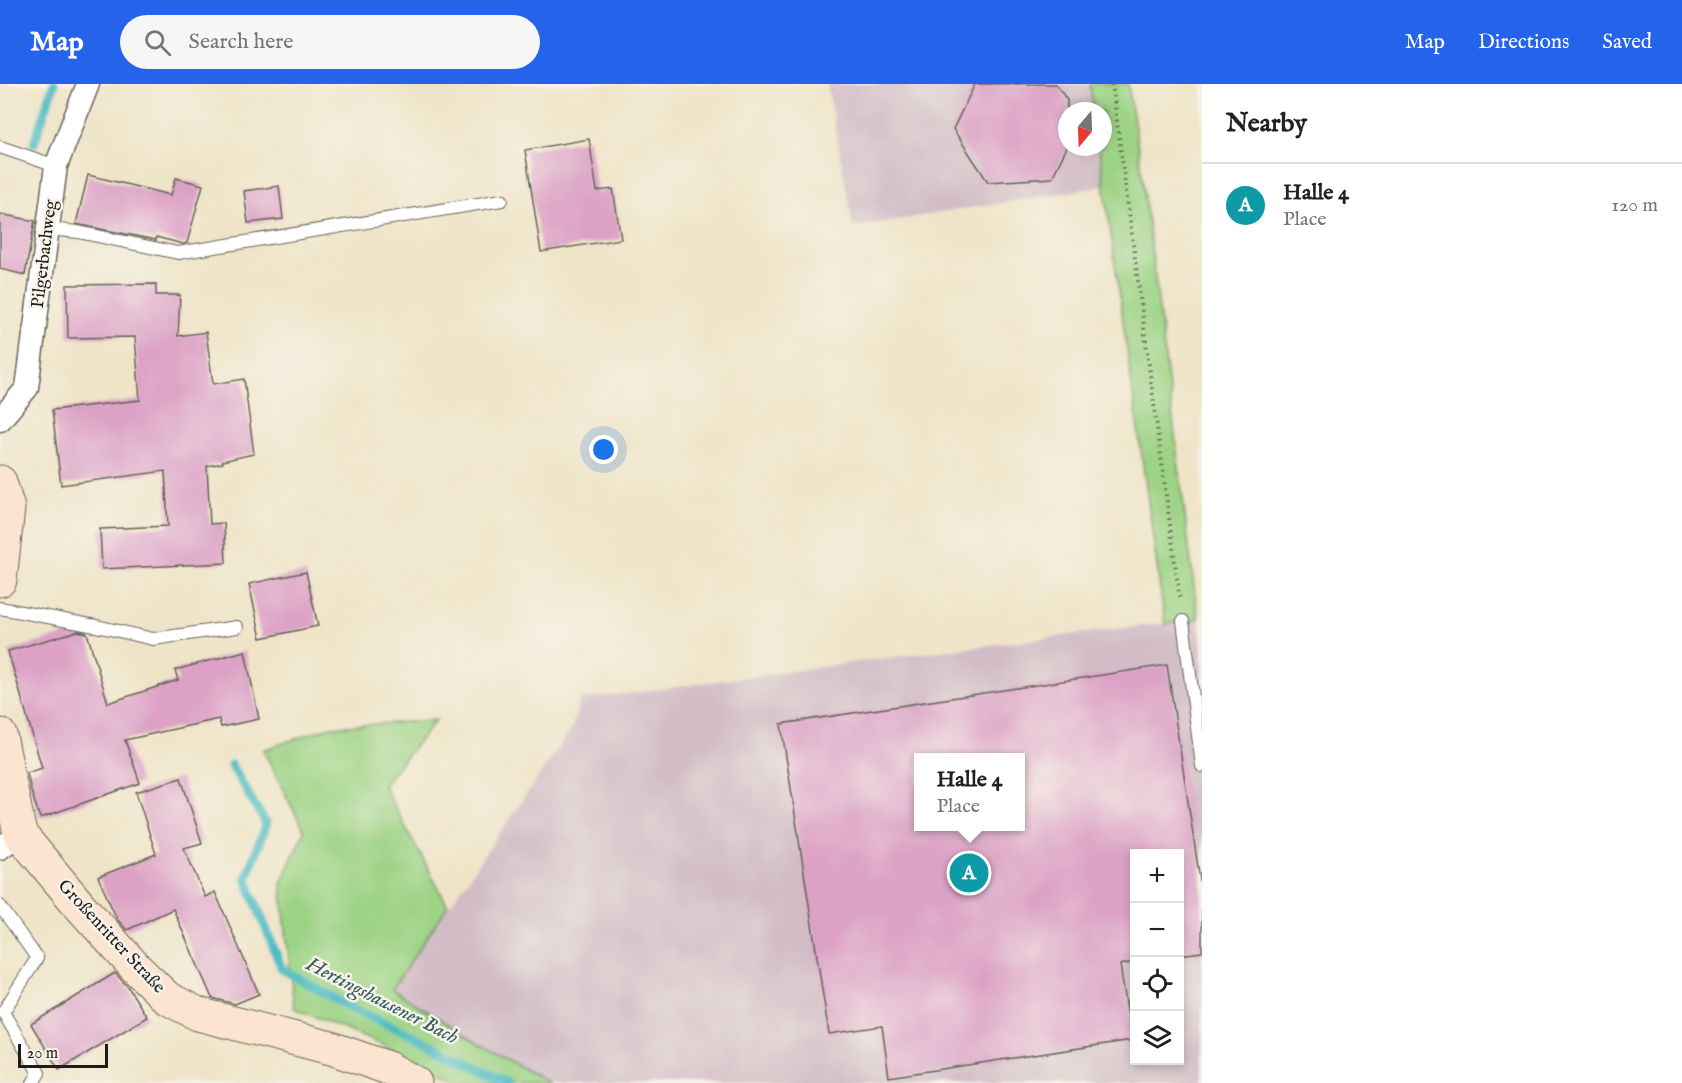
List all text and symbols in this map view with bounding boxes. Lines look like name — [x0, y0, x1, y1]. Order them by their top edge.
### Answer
search box — [120, 15, 540, 69]
text: Map — [30, 25, 84, 60]
icon: search — [141, 26, 174, 59]
text: Search here — [189, 28, 293, 56]
text: Map — [1405, 29, 1445, 56]
text: Directions — [1478, 29, 1569, 56]
text: Saved — [1602, 29, 1652, 56]
north arrow — [1058, 102, 1112, 156]
text: Nearby — [1226, 107, 1307, 140]
text: Halle 4 — [1283, 179, 1349, 207]
text: A — [1239, 193, 1252, 218]
text: 120 m — [1612, 193, 1658, 218]
street label: Pilgerbachweg — [27, 198, 63, 309]
text: Place — [1283, 207, 1326, 232]
your location — [589, 435, 618, 464]
popup — [914, 753, 1025, 831]
text: Halle 4 — [936, 766, 1003, 794]
text: Place — [936, 794, 980, 819]
map controls — [1130, 849, 1184, 1065]
button: + — [1130, 849, 1184, 903]
pin: A — [950, 850, 988, 896]
street label: Großenritter Straße — [52, 875, 170, 999]
button: − — [1130, 903, 1184, 957]
water label: Hertingshausener Bach — [301, 951, 463, 1051]
button: locate — [1130, 957, 1184, 1011]
button: layers — [1130, 1011, 1184, 1065]
scale bar — [18, 1041, 108, 1068]
text: 20 m — [27, 1044, 58, 1064]

